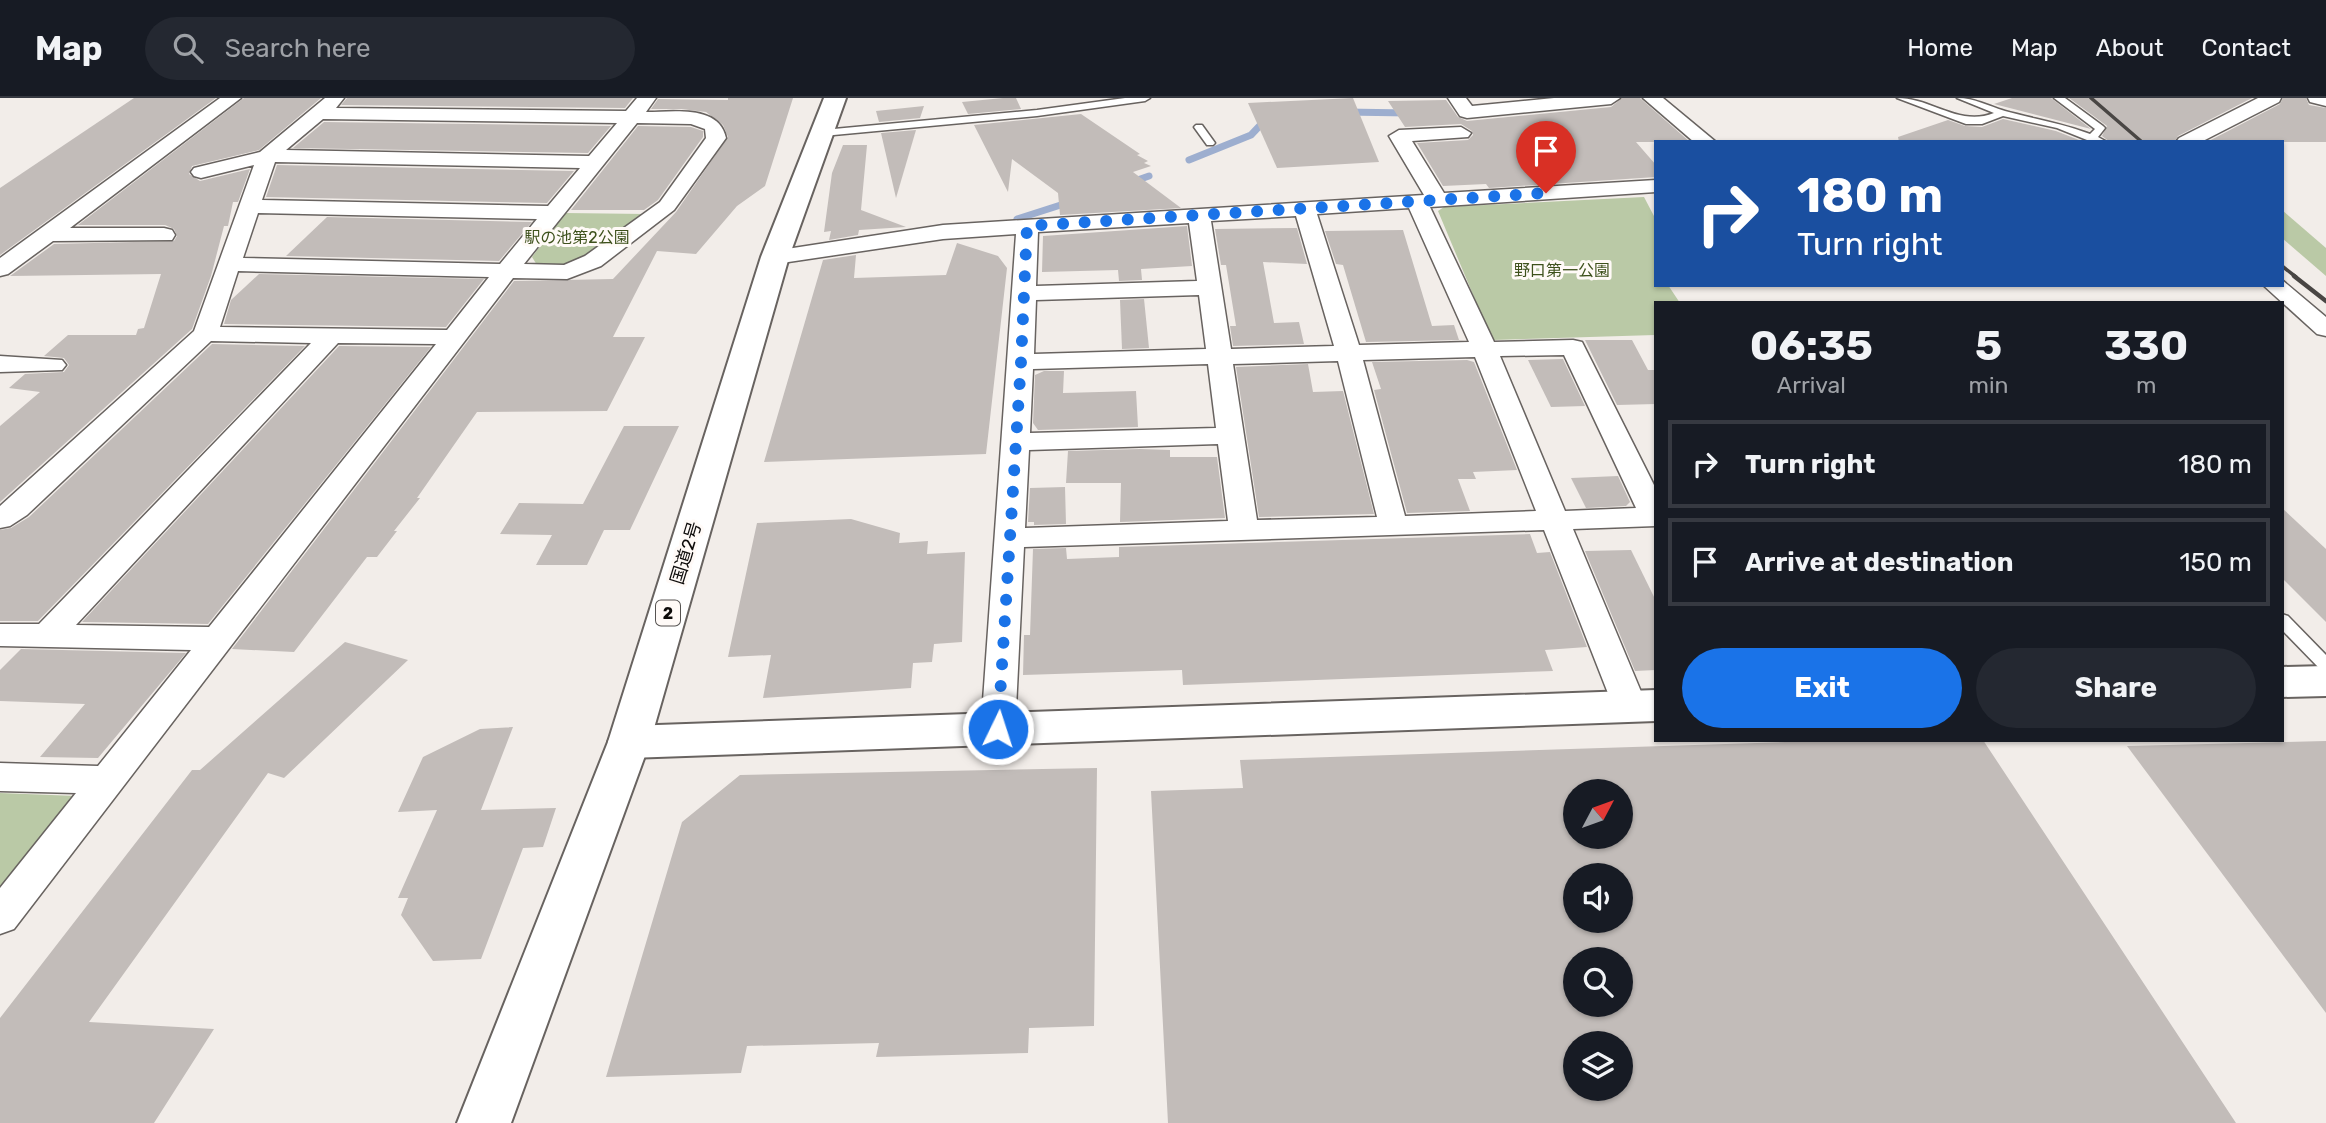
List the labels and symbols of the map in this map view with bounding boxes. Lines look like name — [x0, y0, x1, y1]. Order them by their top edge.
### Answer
pin — [1516, 121, 1576, 193]
park label: 駅の池第2公園 — [524, 228, 630, 247]
park label: 野口第一公園 — [1514, 261, 1610, 280]
street label: 国道2号 — [666, 519, 706, 587]
road number: 2 — [656, 600, 680, 626]
position arrow — [961, 692, 1035, 766]
north arrow — [1563, 779, 1633, 849]

